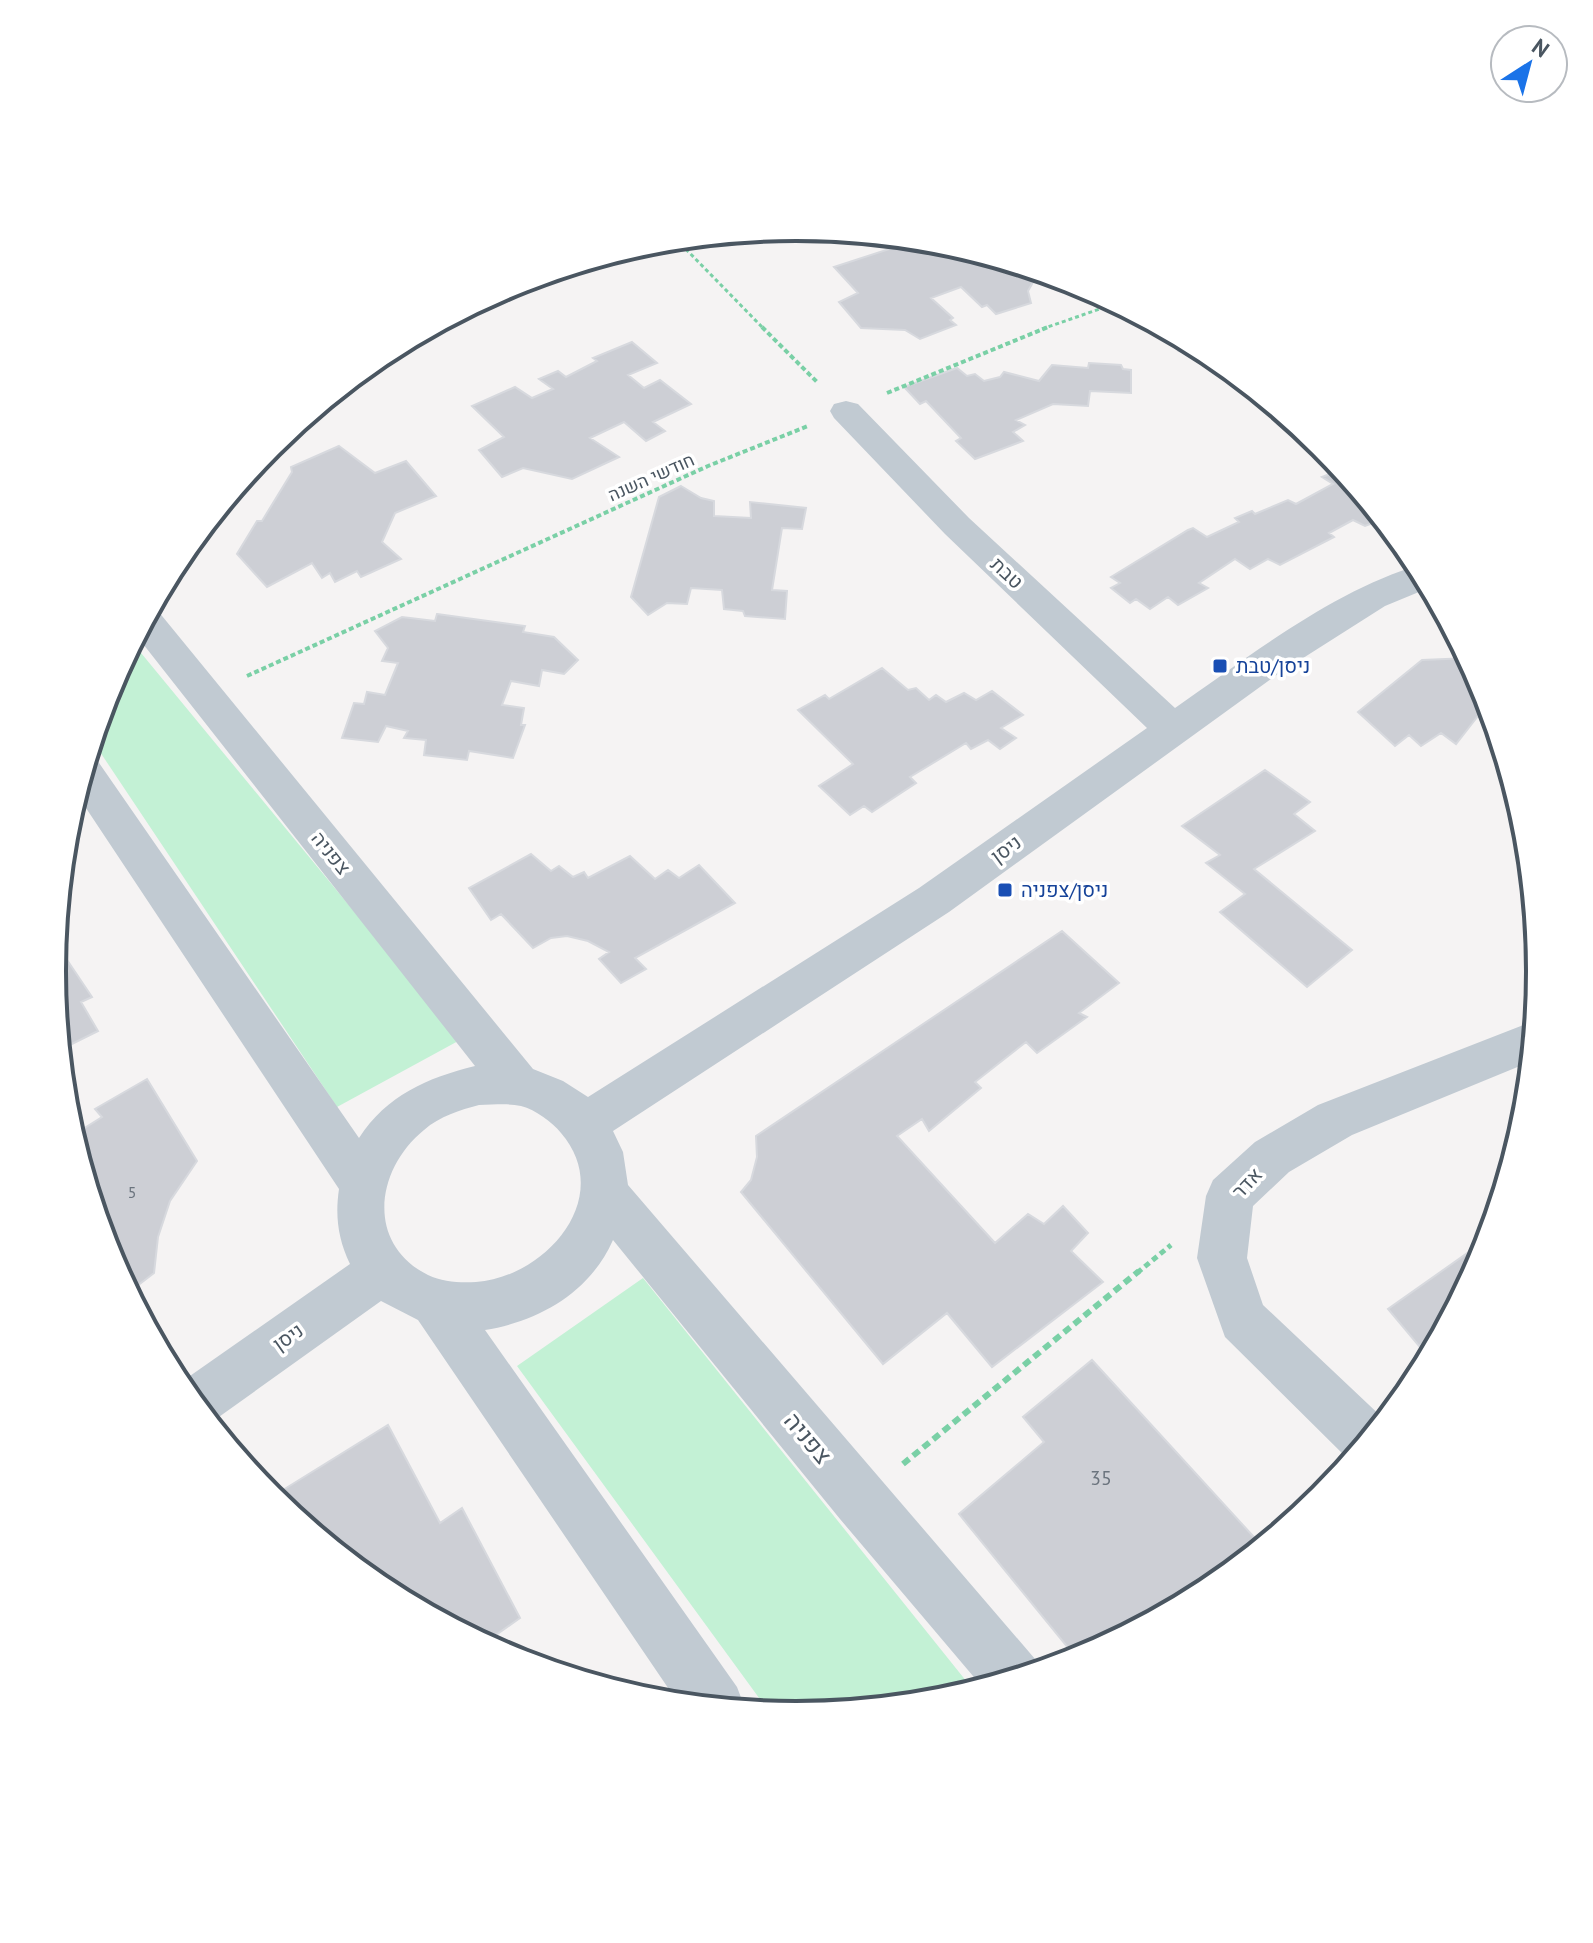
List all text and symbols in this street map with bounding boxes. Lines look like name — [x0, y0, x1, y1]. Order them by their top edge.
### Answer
north arrow — [1489, 24, 1569, 104]
text: N — [1527, 32, 1555, 63]
street label: חודשי השנה — [604, 448, 698, 506]
street label: טבת — [985, 551, 1029, 595]
place label: ניסן/טבת — [1236, 653, 1310, 679]
marker: ניסן/טבת — [1211, 657, 1229, 675]
street label: צפניה — [306, 826, 356, 880]
street label: ניסן — [986, 829, 1026, 869]
place label: ניסן/צפניה — [1021, 877, 1108, 903]
marker: ניסן/צפניה — [996, 881, 1014, 899]
street label: אדר — [1226, 1162, 1268, 1204]
house number: 5 — [128, 1182, 136, 1202]
street label: ניסן — [268, 1317, 308, 1357]
street label: צפניה — [777, 1406, 839, 1470]
house number: 35 — [1090, 1465, 1112, 1491]

